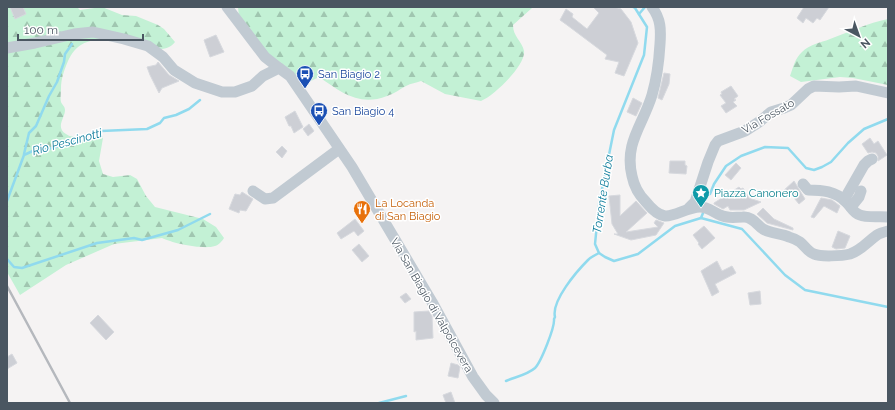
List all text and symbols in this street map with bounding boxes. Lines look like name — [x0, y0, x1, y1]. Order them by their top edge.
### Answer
scale bar — [18, 16, 143, 42]
north arrow — [839, 16, 879, 56]
text: 100 m — [24, 23, 58, 37]
text: N — [858, 36, 873, 51]
bus stop icon: San Biagio 2 — [295, 64, 315, 89]
place label: San Biagio 2 — [318, 68, 380, 81]
street label: Via Fossato — [740, 96, 797, 137]
bus stop icon: San Biagio 4 — [309, 101, 329, 126]
place label: San Biagio 4 — [332, 105, 394, 118]
water label: Rio Pescinotti — [31, 126, 104, 158]
water label: Torrente Burba — [590, 154, 616, 234]
place icon: Piazza Canonero — [691, 183, 711, 208]
place label: Piazza Canonero — [714, 187, 799, 200]
place label: La Locanda di San Biagio — [375, 197, 441, 223]
restaurant icon: La Locanda di San Biagio — [352, 199, 372, 224]
street label: Via San Biagio di Valpolcevera — [388, 236, 475, 375]

